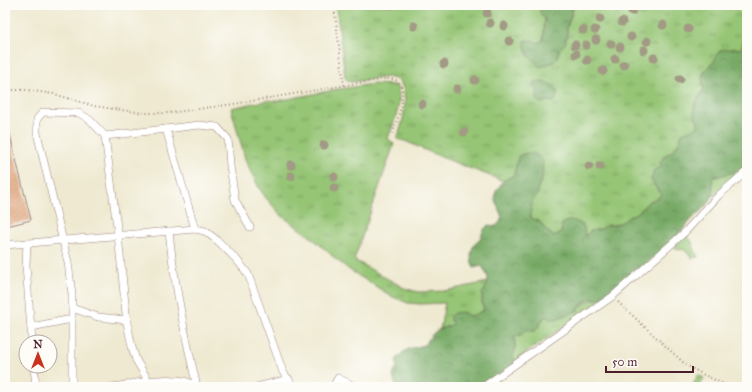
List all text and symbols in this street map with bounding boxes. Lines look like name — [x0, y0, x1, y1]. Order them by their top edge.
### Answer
north arrow — [18, 334, 58, 374]
text: N — [33, 338, 43, 351]
scale bar — [606, 348, 693, 374]
text: 50 m — [612, 355, 637, 369]

